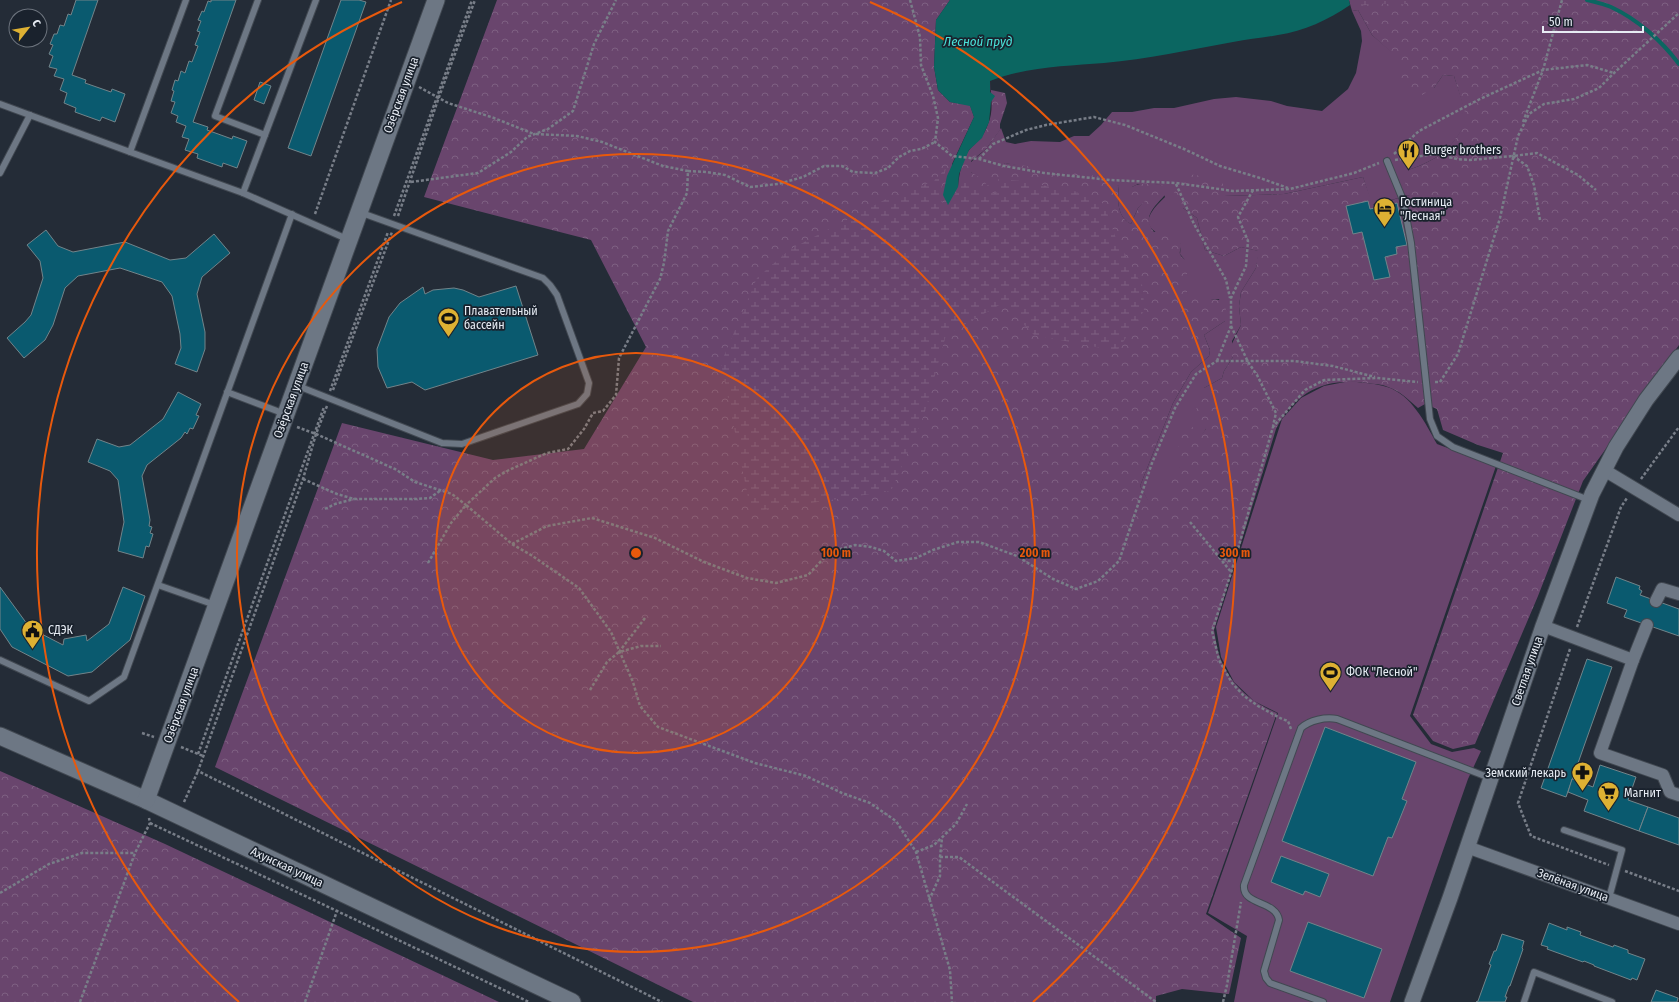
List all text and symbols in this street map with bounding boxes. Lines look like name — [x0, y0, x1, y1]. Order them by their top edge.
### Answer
north arrow — [8, 8, 48, 48]
scale bar — [1543, 8, 1643, 34]
text: 50 m — [1549, 15, 1573, 29]
text: С — [29, 17, 43, 29]
water label: Лесной пруд — [943, 34, 1013, 49]
street label: Озёрская улица — [381, 55, 421, 135]
restaurant icon: Burger brothers — [1395, 137, 1421, 170]
place label: Burger brothers — [1424, 143, 1501, 157]
place label: Гостиница "Лесная" — [1400, 195, 1452, 223]
hotel icon: Гостиница "Лесная" — [1371, 196, 1397, 229]
place label: Плавательный бассейн — [464, 304, 538, 332]
sports icon: Плавательный бассейн — [436, 305, 462, 338]
street label: Озёрская улица — [271, 360, 311, 440]
centre of rings — [629, 546, 643, 560]
text: 100 m — [821, 546, 851, 560]
text: 200 m — [1019, 546, 1050, 560]
text: 300 m — [1219, 546, 1250, 560]
public building icon: СДЭК — [20, 617, 46, 650]
place label: СДЭК — [48, 623, 74, 637]
street label: Светлая улица — [1509, 634, 1546, 708]
sports icon: ФОК "Лесной" — [1318, 659, 1344, 692]
street label: Озёрская улица — [161, 665, 201, 745]
place label: ФОК "Лесной" — [1346, 665, 1418, 679]
pharmacy icon: Земский лекарь — [1569, 760, 1595, 793]
place label: Земский лекарь — [1485, 766, 1566, 780]
supermarket icon: Магнит — [1596, 780, 1622, 813]
place label: Магнит — [1624, 786, 1661, 800]
street label: Ахунская улица — [248, 844, 326, 890]
street label: Зелёная улица — [1535, 866, 1611, 904]

